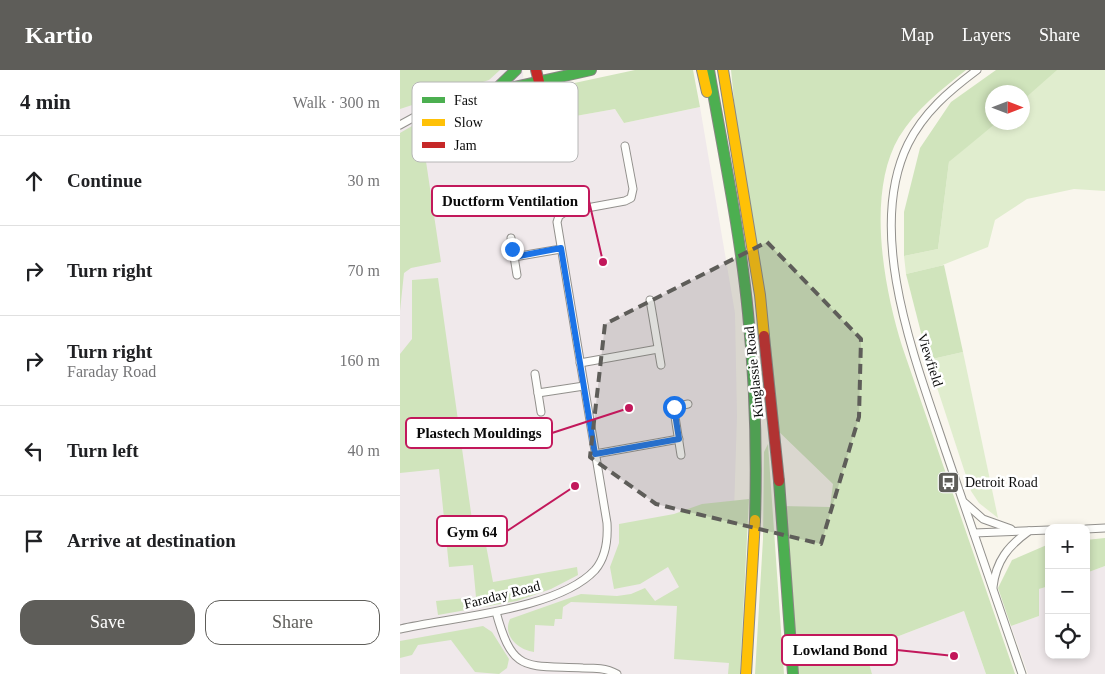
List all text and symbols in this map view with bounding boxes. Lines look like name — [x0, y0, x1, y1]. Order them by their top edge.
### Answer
text: Kartio — [25, 22, 93, 48]
text: Map — [901, 25, 934, 45]
text: Layers — [962, 25, 1011, 45]
text: Share — [1039, 25, 1080, 45]
legend — [412, 82, 578, 162]
north arrow — [985, 85, 1030, 130]
text: 4 min — [20, 90, 71, 114]
text: Fast — [454, 93, 477, 108]
text: Walk · 300 m — [293, 94, 380, 111]
text: Slow — [454, 115, 484, 130]
text: Jam — [454, 138, 477, 153]
icon: ahead — [20, 167, 48, 195]
text: Continue — [67, 170, 142, 191]
text: 30 m — [348, 172, 380, 189]
callout: Ductform Ventilation — [432, 186, 589, 216]
text: Ductform Ventilation — [442, 193, 579, 209]
route end — [501, 238, 524, 261]
icon: right — [20, 257, 48, 285]
text: Turn right — [67, 260, 152, 281]
text: 70 m — [348, 262, 380, 279]
street label: Kinglassie Road — [742, 325, 766, 419]
street label: Viewfield — [914, 331, 946, 389]
text: Turn right — [67, 341, 152, 362]
icon: right — [20, 347, 48, 375]
text: 160 m — [340, 352, 380, 369]
text: Faraday Road — [67, 363, 156, 380]
route start — [663, 396, 686, 419]
callout: Plastech Mouldings — [406, 418, 552, 448]
text: Plastech Mouldings — [416, 425, 542, 441]
icon: left — [20, 437, 48, 465]
text: Turn left — [67, 440, 139, 461]
text: 40 m — [348, 442, 380, 459]
bus stop icon: Detroit Road — [937, 470, 961, 494]
place label: Detroit Road — [965, 475, 1038, 490]
callout: Gym 64 — [437, 516, 507, 546]
text: Gym 64 — [447, 524, 498, 540]
map controls — [1045, 524, 1090, 659]
button: + — [1045, 524, 1090, 569]
icon: arrive — [20, 527, 48, 555]
text: Arrive at destination — [67, 530, 236, 551]
button: − — [1045, 569, 1090, 614]
street label: Faraday Road — [462, 578, 542, 612]
button: Save — [20, 600, 195, 645]
button: Share — [205, 600, 380, 645]
button: locate — [1045, 614, 1090, 659]
callout: Lowland Bond — [782, 635, 897, 665]
text: Lowland Bond — [793, 642, 888, 658]

